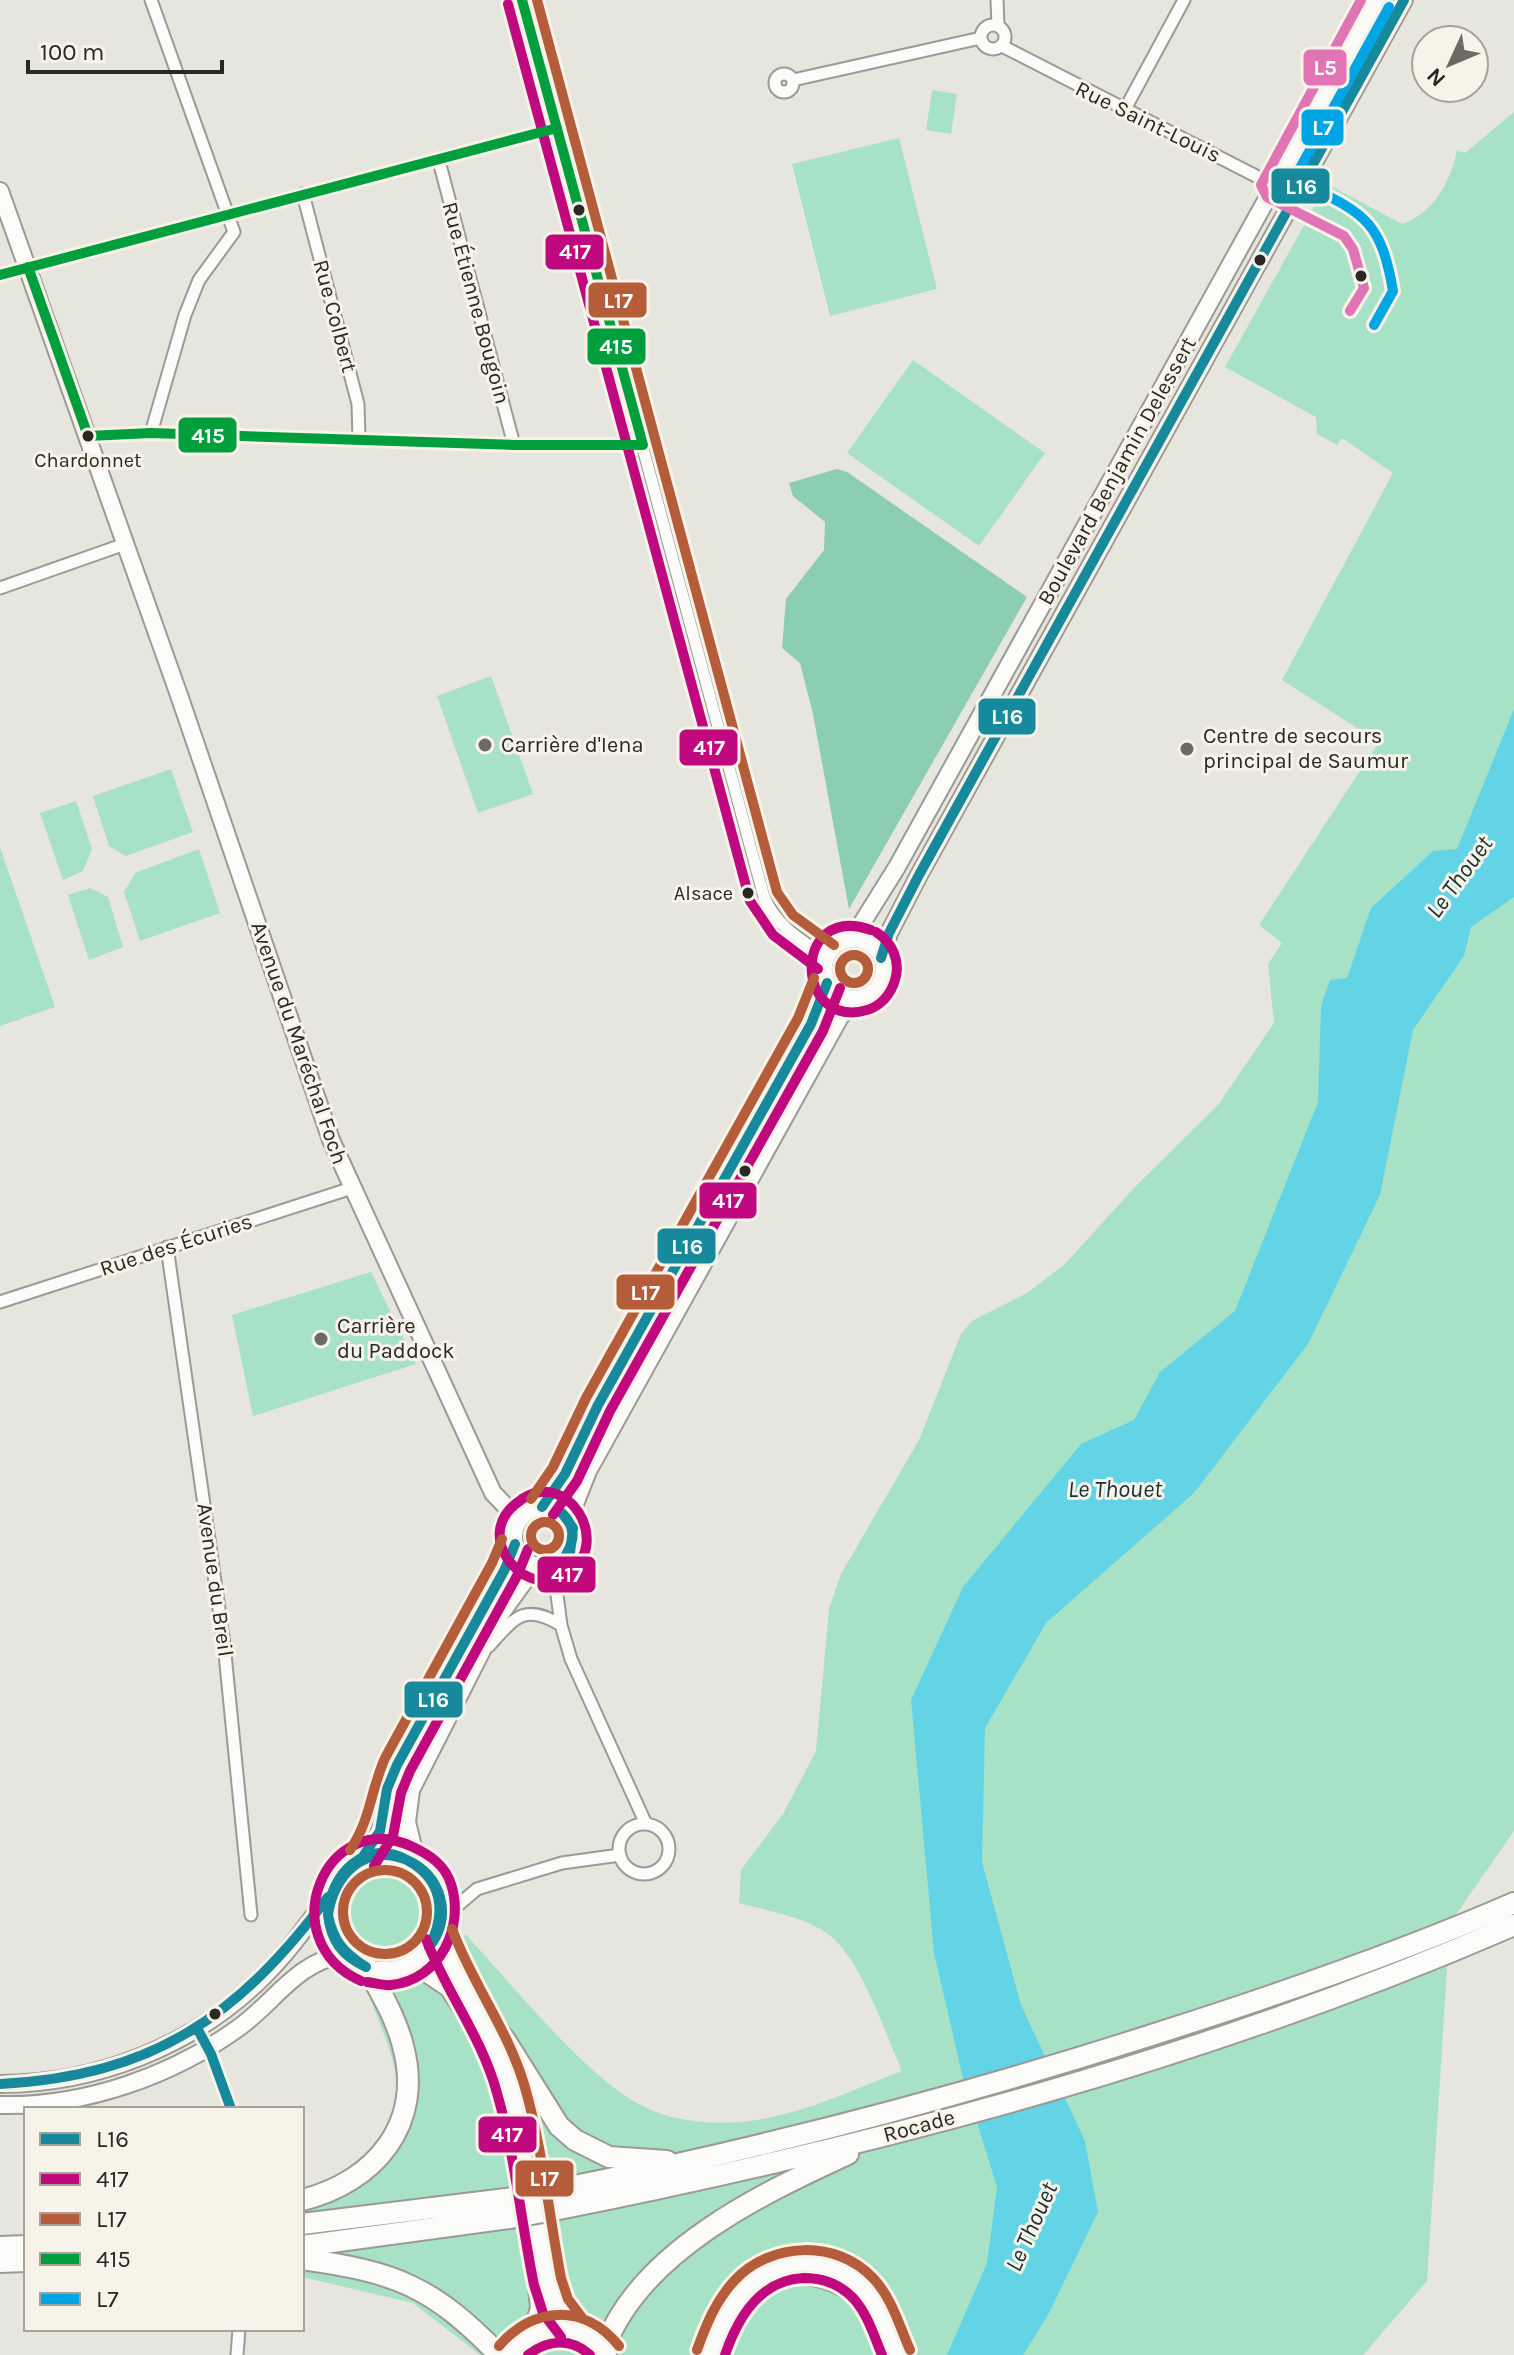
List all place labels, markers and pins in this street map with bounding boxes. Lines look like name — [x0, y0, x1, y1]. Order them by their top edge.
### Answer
unlabelled marker — [571, 202, 587, 218]
unlabelled marker — [1252, 252, 1268, 268]
unlabelled marker — [1353, 268, 1369, 284]
marker: Chardonnet — [80, 428, 96, 444]
place label: Chardonnet — [34, 449, 142, 472]
place label: Centre de secours principal de Saumur — [1203, 723, 1408, 774]
place label: Carrière d'Iena — [501, 732, 644, 758]
marker: Carrière d'Iena — [476, 736, 494, 754]
marker: Centre de secours principal de Saumur — [1178, 740, 1196, 758]
place label: Alsace — [674, 882, 733, 905]
marker: Alsace — [740, 885, 756, 901]
unlabelled marker — [737, 1163, 753, 1179]
place label: Carrière du Paddock — [337, 1313, 455, 1364]
marker: Carrière du Paddock — [312, 1330, 330, 1348]
unlabelled marker — [207, 2006, 223, 2022]

